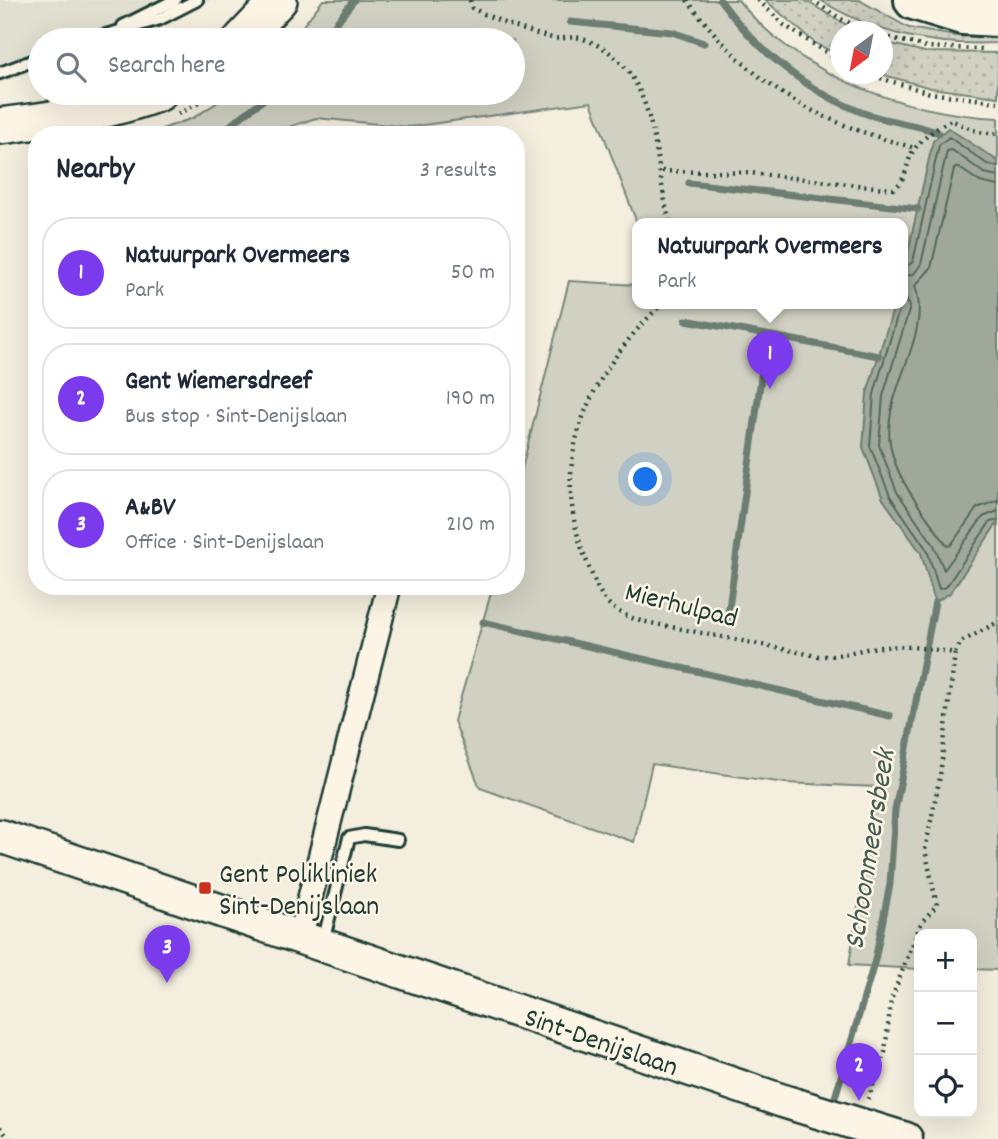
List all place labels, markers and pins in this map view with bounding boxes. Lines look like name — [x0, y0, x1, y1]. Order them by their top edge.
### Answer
pin: 1 — [747, 331, 793, 389]
place label: Gent Polikliniek Sint-Denijslaan — [219, 857, 379, 929]
marker: Gent Polikliniek Sint-Denijslaan — [197, 880, 213, 896]
pin: 3 — [144, 925, 190, 983]
pin: 2 — [836, 1043, 882, 1101]

